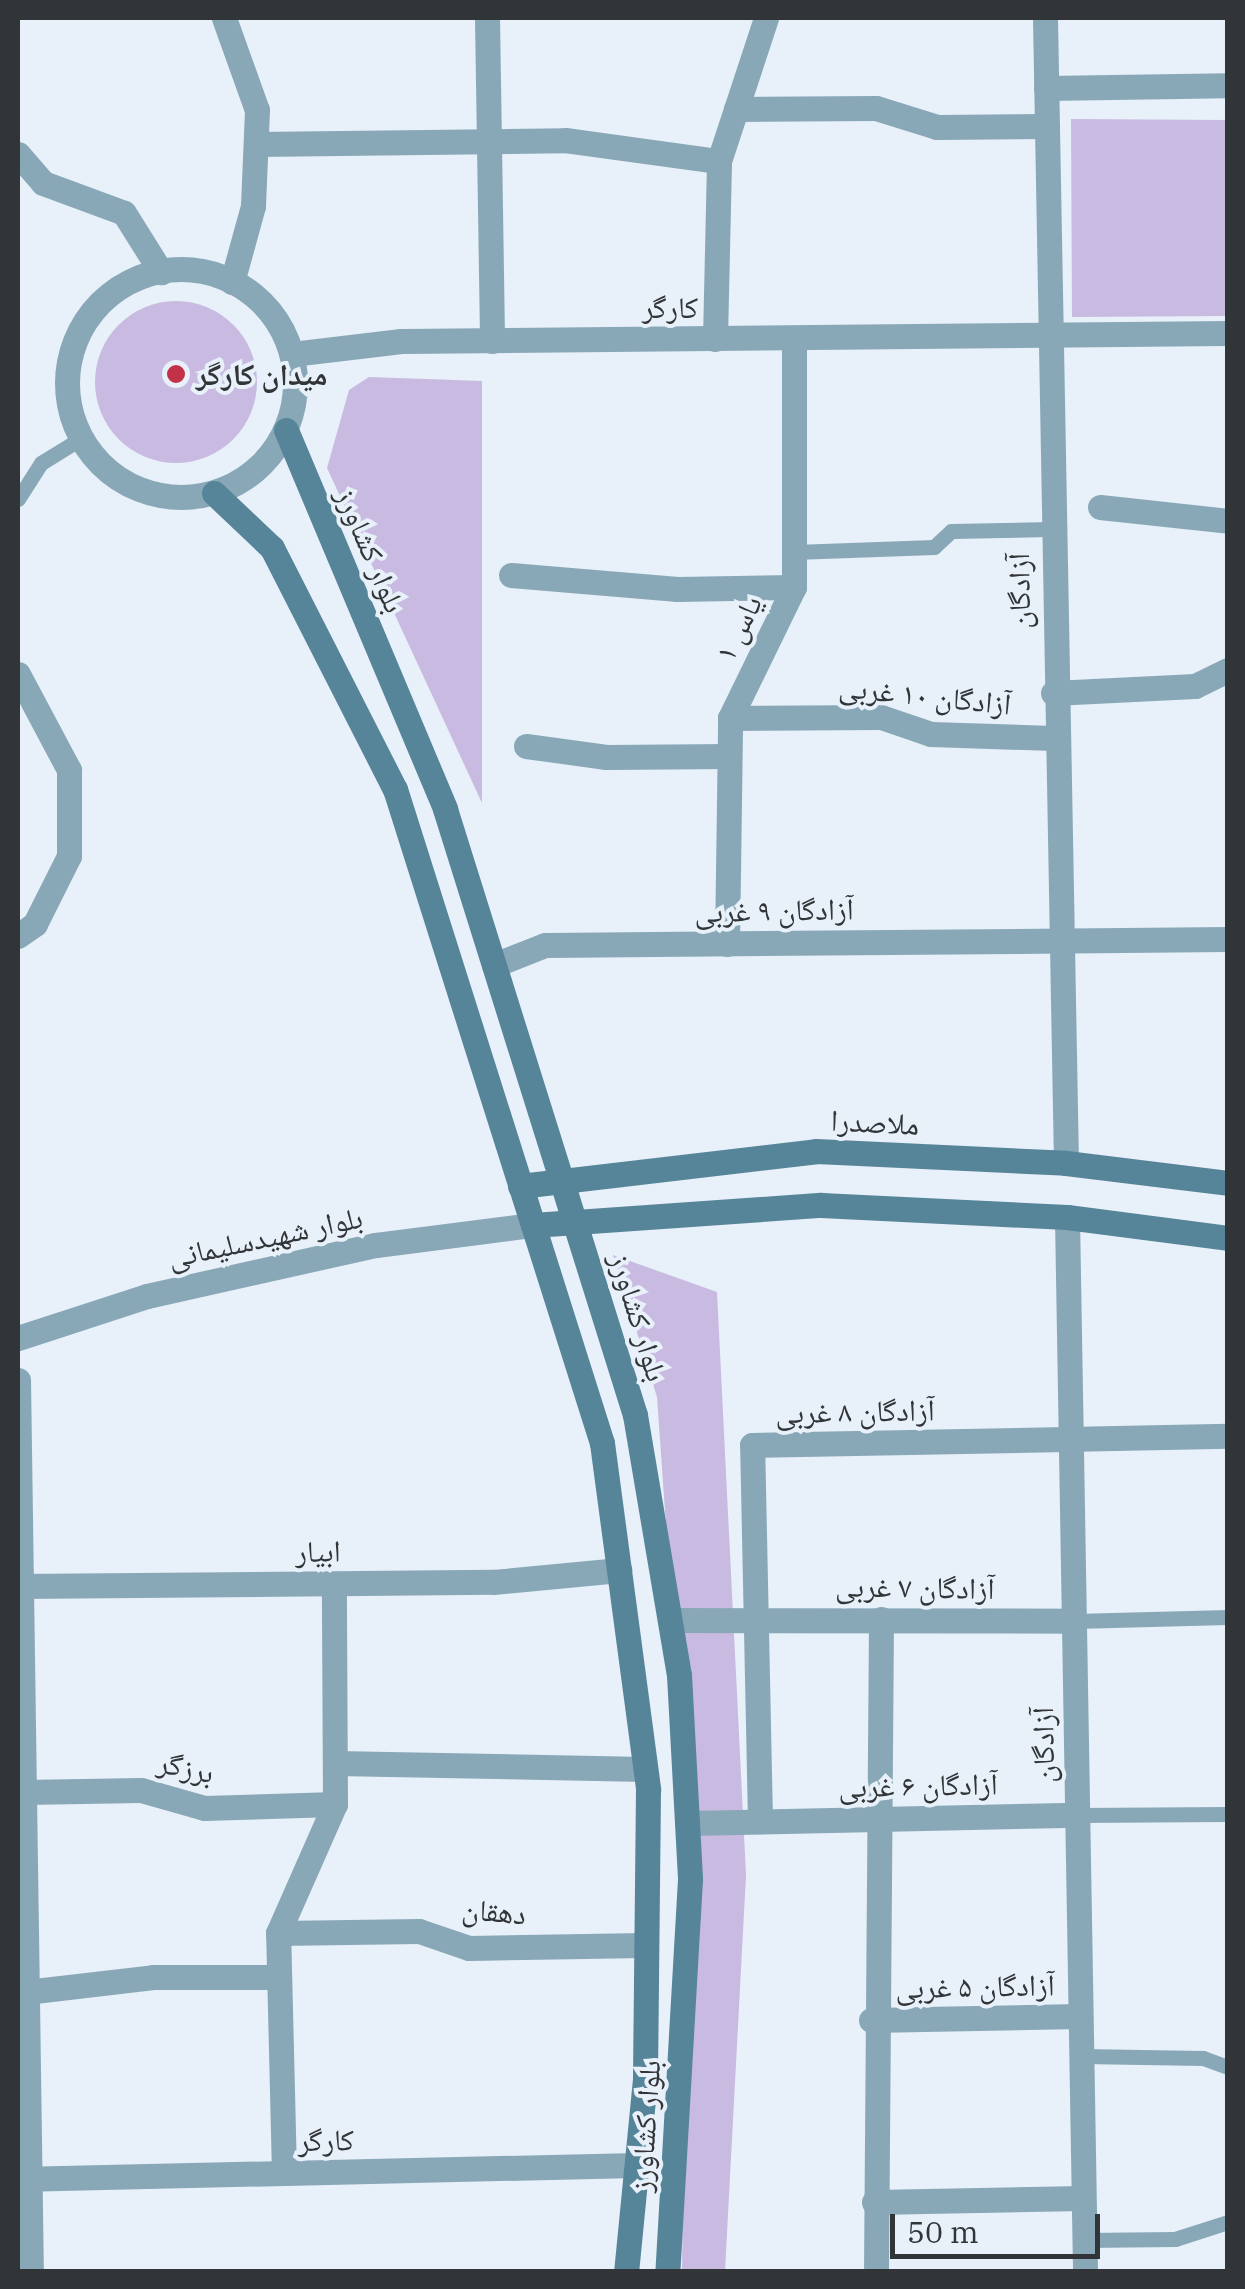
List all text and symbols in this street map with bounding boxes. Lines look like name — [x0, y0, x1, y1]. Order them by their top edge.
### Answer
street label: کارگر — [642, 289, 698, 325]
place label: میدان کارگر — [196, 356, 328, 392]
marker: میدان کارگر — [165, 363, 187, 385]
street label: بلوار کشاورز — [329, 482, 413, 618]
street label: آزادگان — [1000, 553, 1038, 629]
street label: یاس ۱ — [707, 589, 769, 667]
street label: آزادگان ۱۰ غربی — [837, 668, 1013, 722]
street label: آزادگان ۹ غربی — [694, 891, 854, 929]
street label: ملاصدرا — [830, 1102, 920, 1142]
street label: بلوار شهیدسلیمانی — [164, 1199, 366, 1275]
street label: بلوار کشاورز — [602, 1248, 676, 1386]
street label: آزادگان ۸ غربی — [775, 1392, 935, 1430]
street label: ابیار — [295, 1533, 341, 1569]
street label: آزادگان ۷ غربی — [835, 1568, 995, 1606]
street label: آزادگان — [1024, 1707, 1062, 1783]
street label: برزگر — [155, 1744, 217, 1790]
street label: آزادگان ۶ غربی — [838, 1766, 998, 1804]
street label: دهقان — [460, 1890, 528, 1932]
street label: آزادگان ۵ غربی — [895, 1967, 1055, 2005]
street label: بلوار کشاورز — [622, 2059, 668, 2193]
street label: کارگر — [298, 2122, 354, 2158]
scale bar — [895, 2194, 1105, 2256]
text: 50 m — [907, 2212, 979, 2251]

